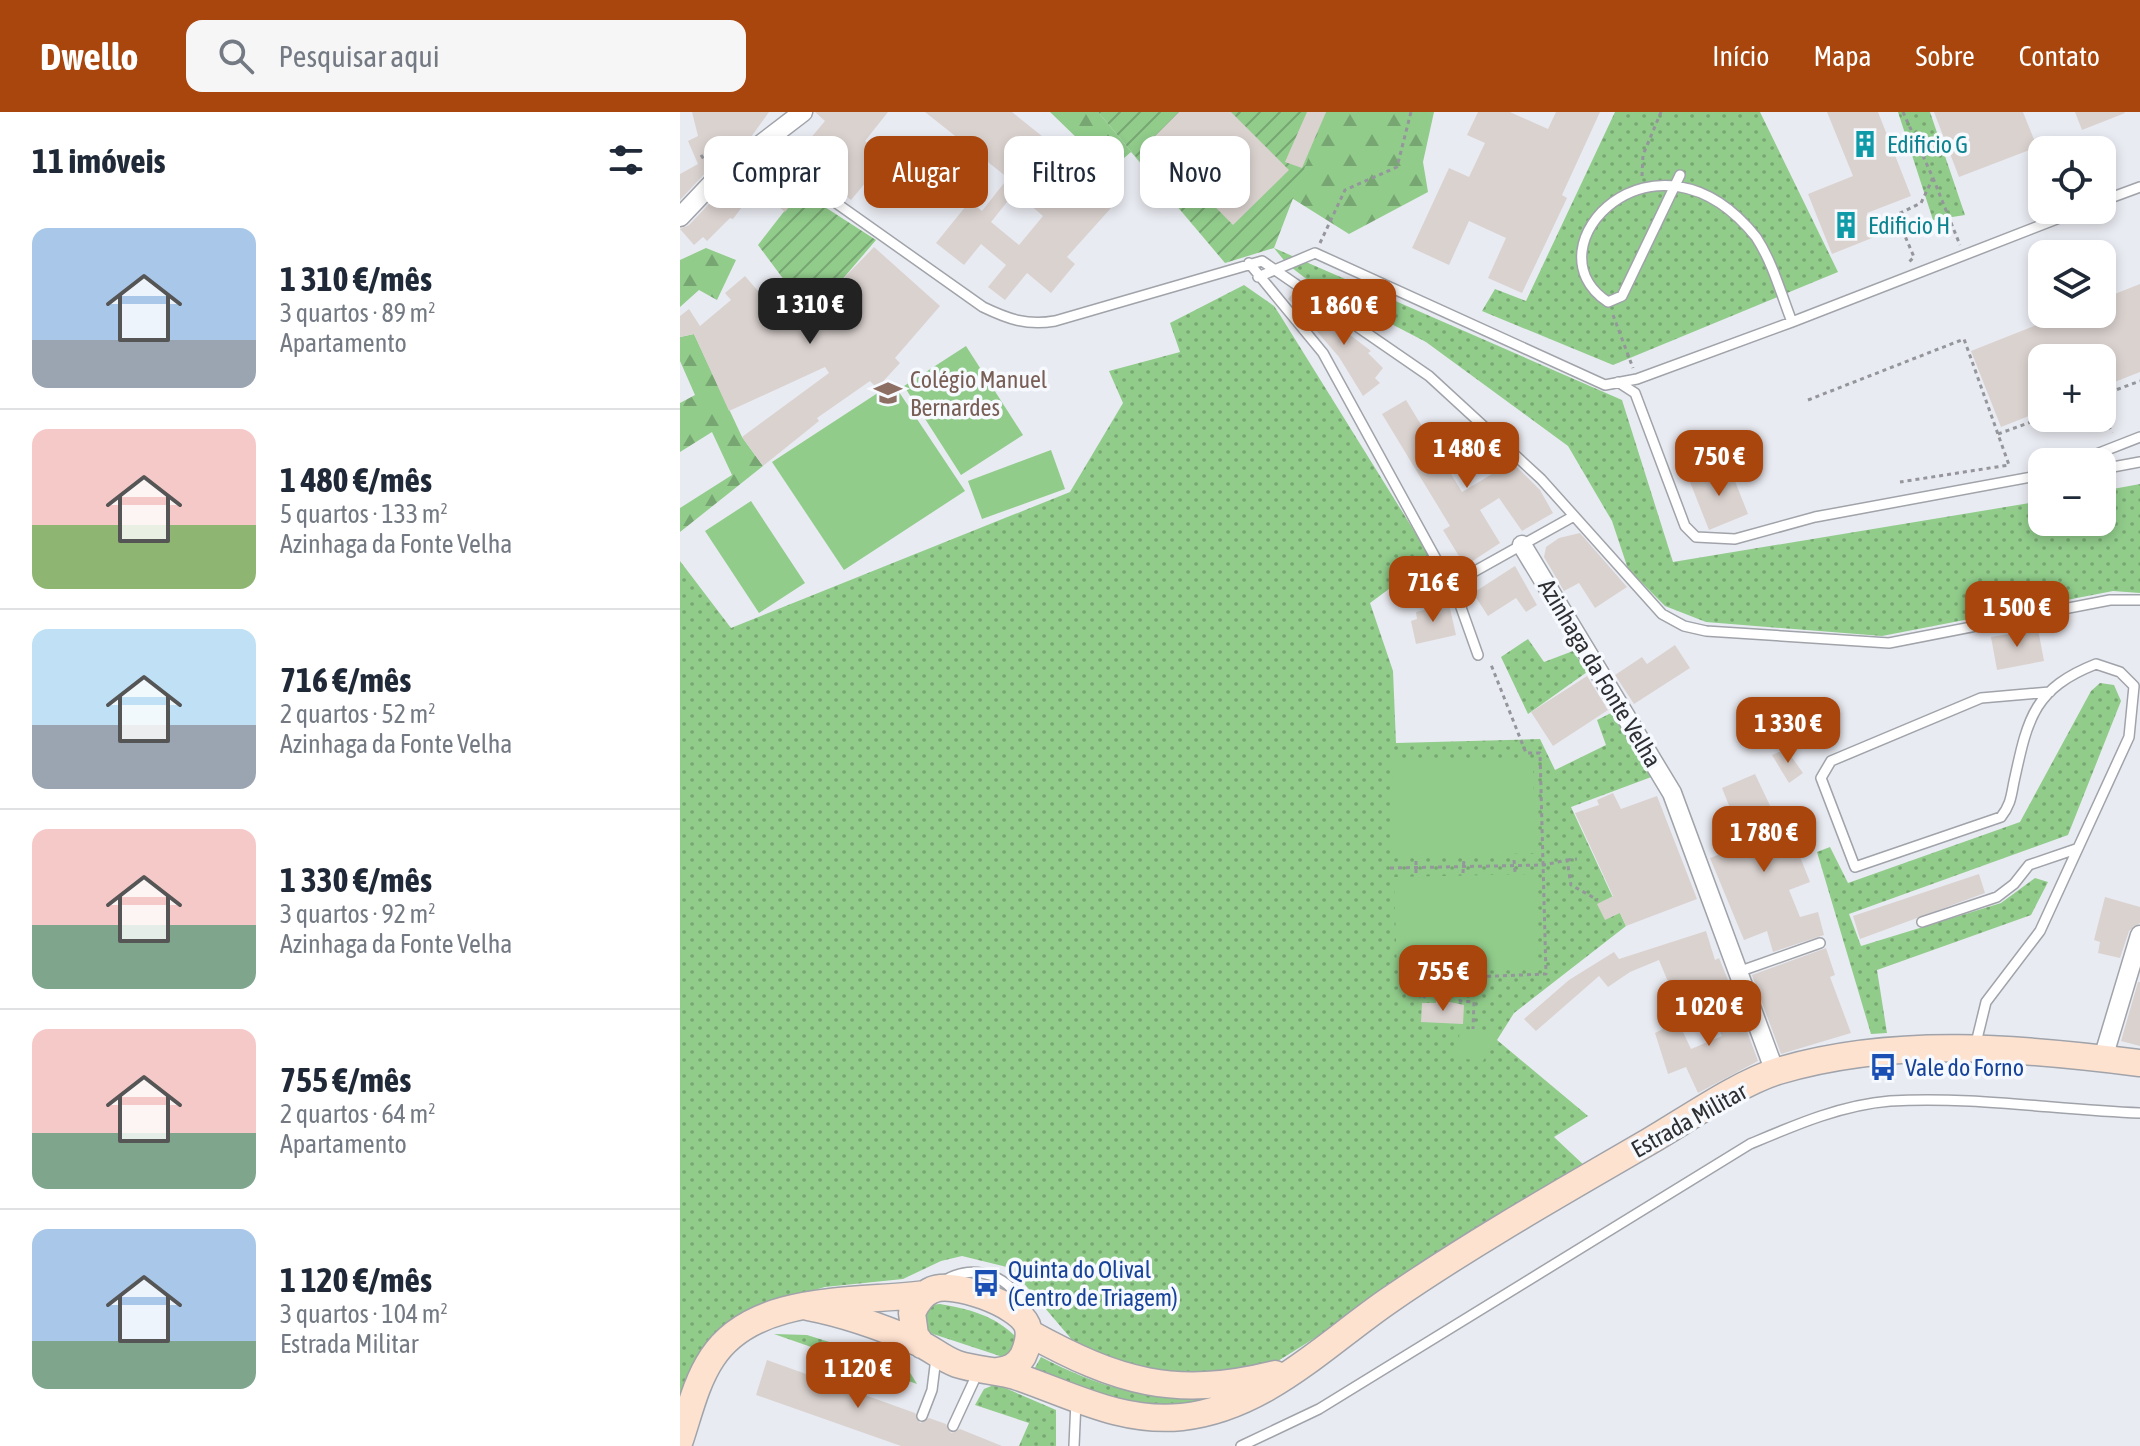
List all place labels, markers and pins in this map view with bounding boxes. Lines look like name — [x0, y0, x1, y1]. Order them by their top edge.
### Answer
building icon: Edificio G — [1850, 129, 1880, 159]
place label: Edificio G — [1887, 131, 1968, 158]
building icon: Edificio H — [1831, 210, 1861, 240]
place label: Edificio H — [1868, 212, 1950, 239]
pin: 1 310 € — [736, 278, 884, 346]
pin: 1 860 € — [1270, 279, 1418, 347]
place label: Colégio Manuel Bernardes — [910, 366, 1048, 421]
school or university icon: Colégio Manuel Bernardes — [873, 378, 903, 408]
pin: 1 480 € — [1393, 422, 1541, 490]
pin: 750 € — [1663, 430, 1775, 498]
pin: 716 € — [1377, 556, 1489, 624]
pin: 1 500 € — [1943, 581, 2091, 649]
pin: 1 330 € — [1714, 697, 1862, 765]
pin: 1 780 € — [1690, 806, 1838, 874]
pin: 755 € — [1387, 945, 1499, 1013]
pin: 1 020 € — [1635, 980, 1783, 1048]
bus stop icon: Vale do Forno — [1868, 1052, 1898, 1082]
place label: Vale do Forno — [1905, 1054, 2024, 1081]
place label: Quinta do Olival (Centro de Triagem) — [1008, 1256, 1178, 1311]
bus stop icon: Quinta do Olival (Centro de Triagem) — [971, 1268, 1001, 1298]
pin: 1 120 € — [784, 1342, 932, 1410]

